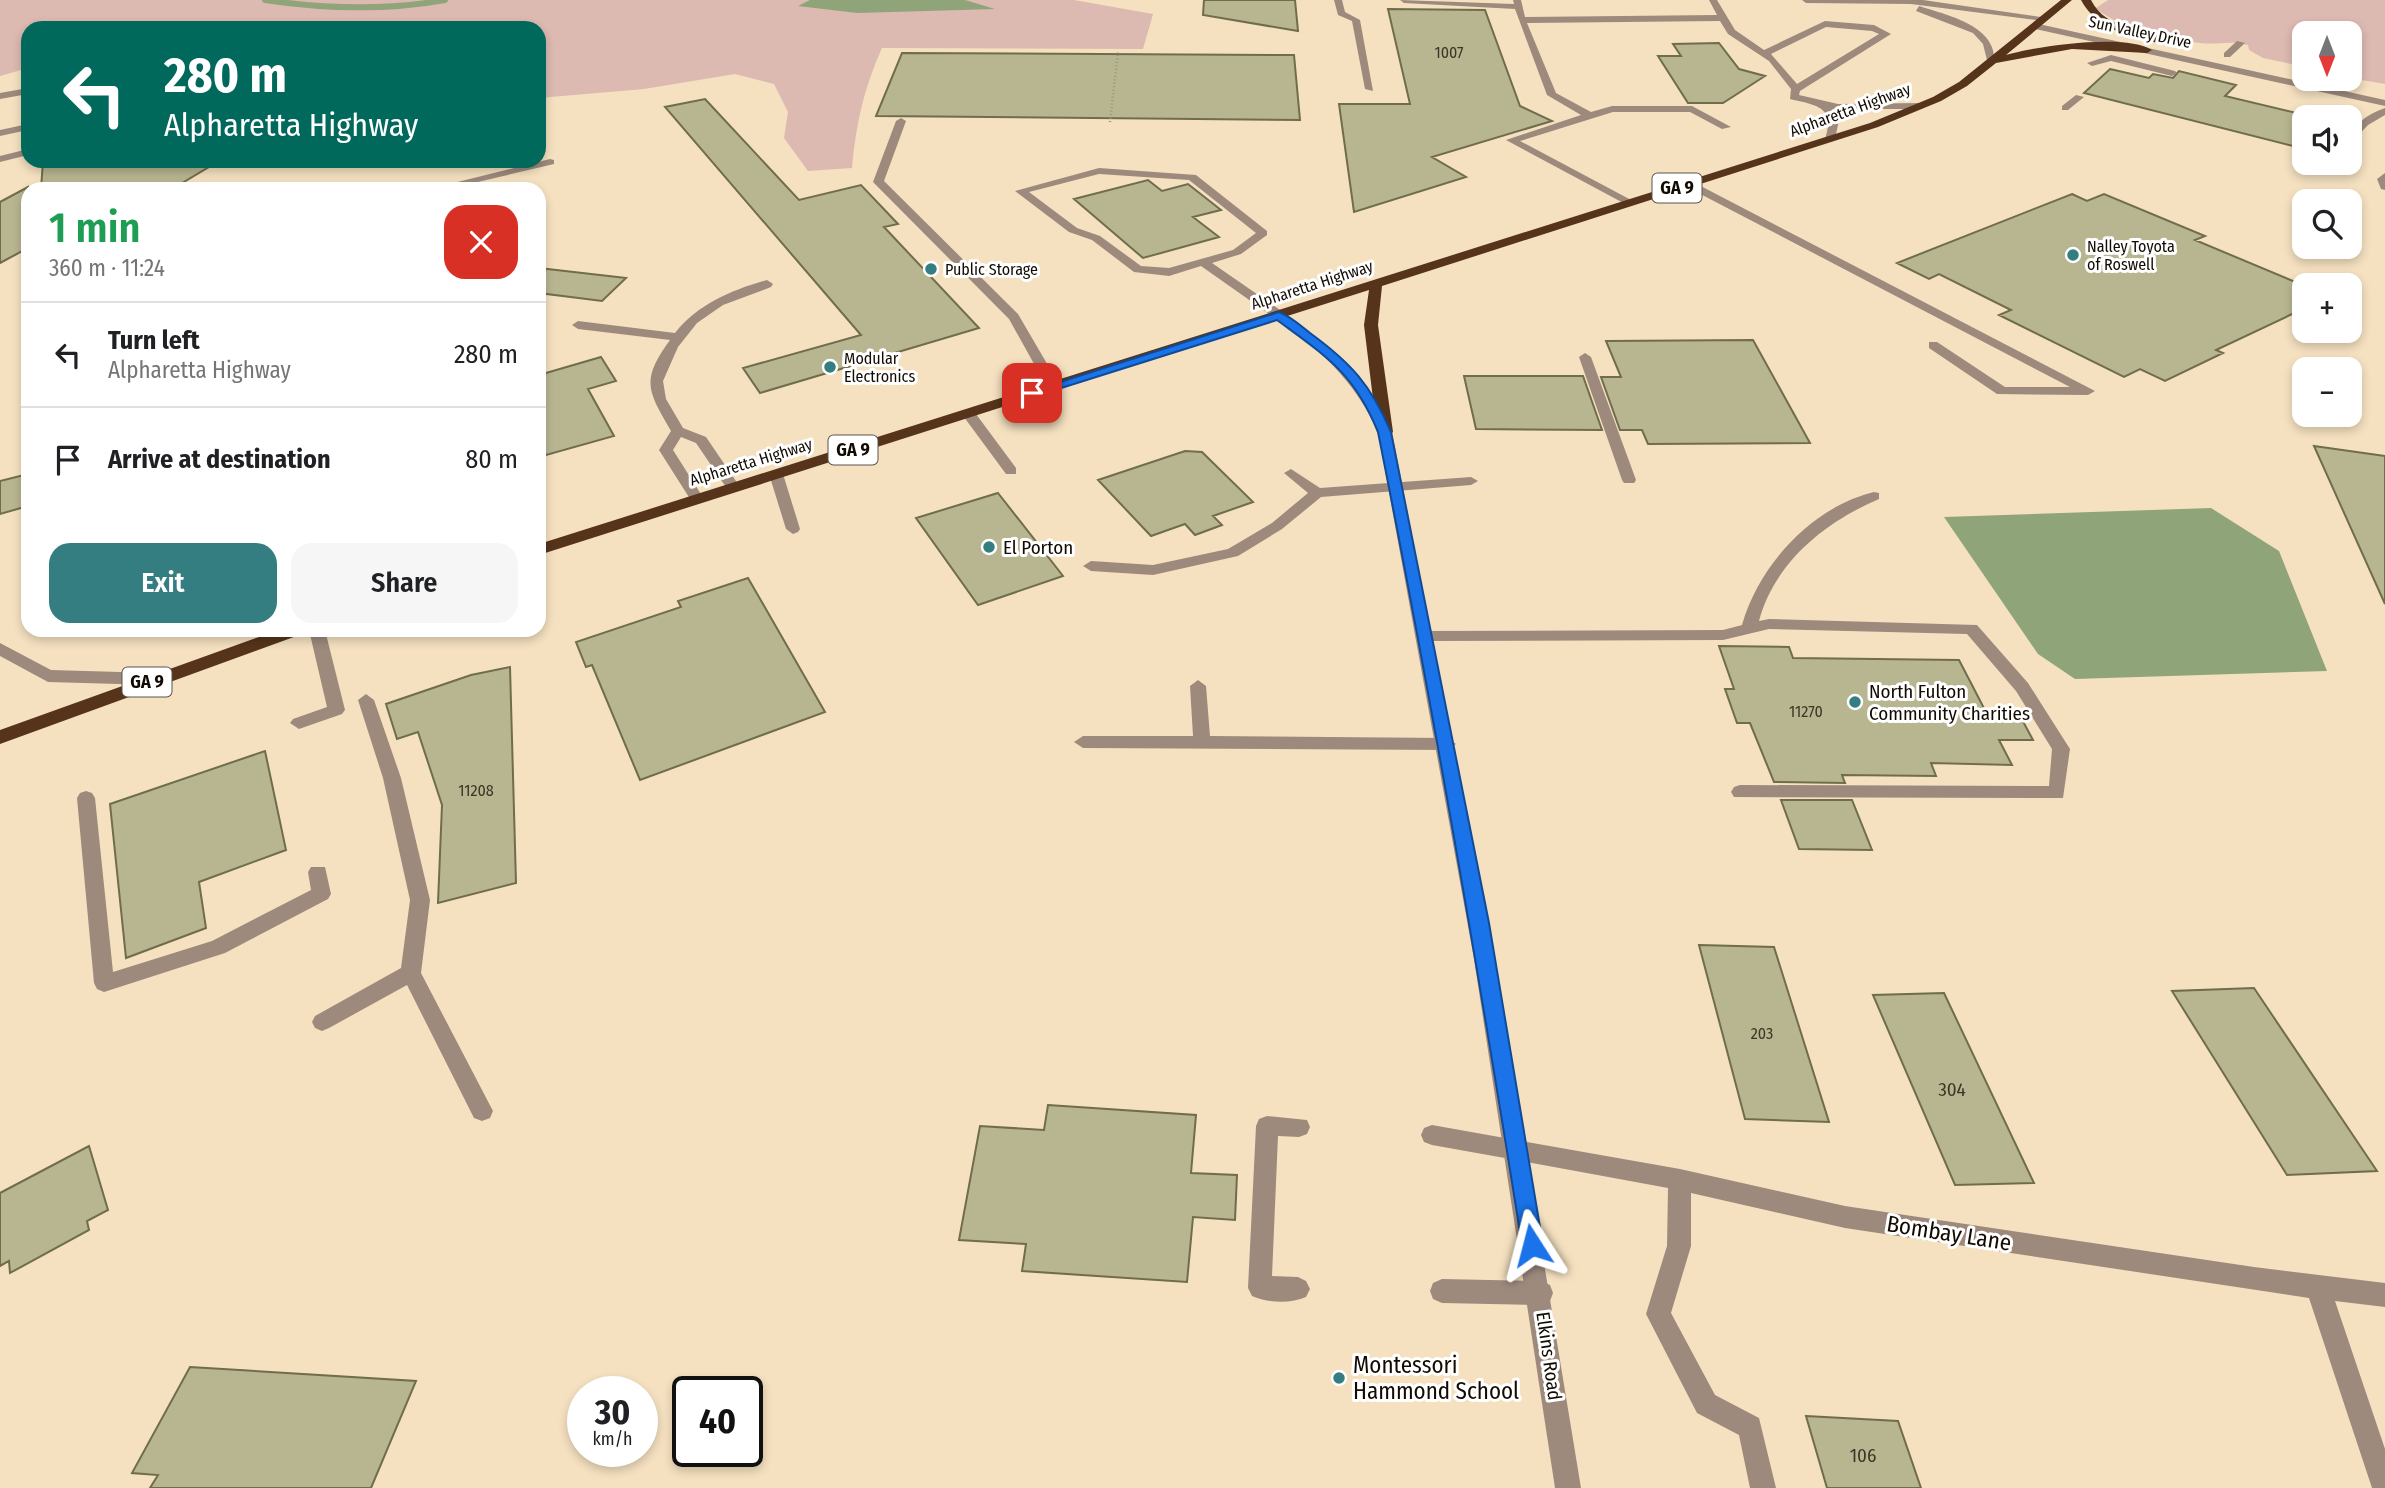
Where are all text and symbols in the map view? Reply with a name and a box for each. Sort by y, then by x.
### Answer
street label: Sun Valley Drive [2087,12,2193,52]
north arrow [2292,21,2362,91]
map controls [2292,21,2362,427]
house number: 1007 [1434,43,1464,62]
text: 280 m [164,46,287,105]
icon: left [49,49,140,140]
street label: Alpharetta Highway [1787,79,1914,141]
button: sound [2292,105,2362,175]
text: Alpharetta Highway [164,106,418,144]
road number: GA 9 [1652,174,1702,202]
button: search [2292,189,2362,259]
text: 1 min [49,203,140,253]
button: close [444,205,518,279]
place label: Nalley Toyota of Roswell [2087,237,2175,274]
marker: Nalley Toyota of Roswell [2065,247,2081,263]
text: 360 m · 11:24 [49,254,165,282]
street label: Alpharetta Highway [1249,256,1376,314]
place label: Public Storage [945,260,1038,279]
marker: Public Storage [923,261,939,277]
button: + [2292,273,2362,343]
text: Turn left [108,325,200,356]
icon: left [49,336,87,374]
text: 280 m [454,339,518,370]
place label: Modular Electronics [844,349,915,386]
text: Alpharetta Highway [108,356,291,384]
button: − [2292,357,2362,427]
marker: Modular Electronics [822,359,838,375]
pin [1002,363,1062,423]
icon: arrive [1013,374,1051,412]
street label: Alpharetta Highway [687,434,815,490]
road number: GA 9 [828,436,878,464]
icon: arrive [49,441,87,479]
text: Arrive at destination [108,444,331,475]
text: 80 m [465,444,518,475]
place label: El Porton [1003,536,1073,559]
marker: El Porton [981,539,997,555]
button: Exit [49,543,277,623]
button: Share [291,543,518,623]
road number: GA 9 [122,668,172,696]
place label: North Fulton Community Charities [1869,680,2030,725]
marker: North Fulton Community Charities [1847,694,1863,710]
house number: 11270 [1789,702,1823,721]
house number: 11208 [458,781,494,800]
house number: 203 [1751,1024,1773,1043]
house number: 304 [1938,1078,1966,1101]
position arrow [1495,1208,1569,1282]
street label: Bombay Lane [1885,1209,2013,1257]
street label: Elkins Road [1531,1310,1567,1402]
place label: Montessori Hammond School [1353,1351,1519,1405]
marker: Montessori Hammond School [1331,1370,1347,1386]
speed limit sign: 40 [672,1376,763,1467]
text: 30 [595,1391,630,1433]
text: km/h [592,1428,633,1450]
house number: 106 [1850,1444,1876,1467]

